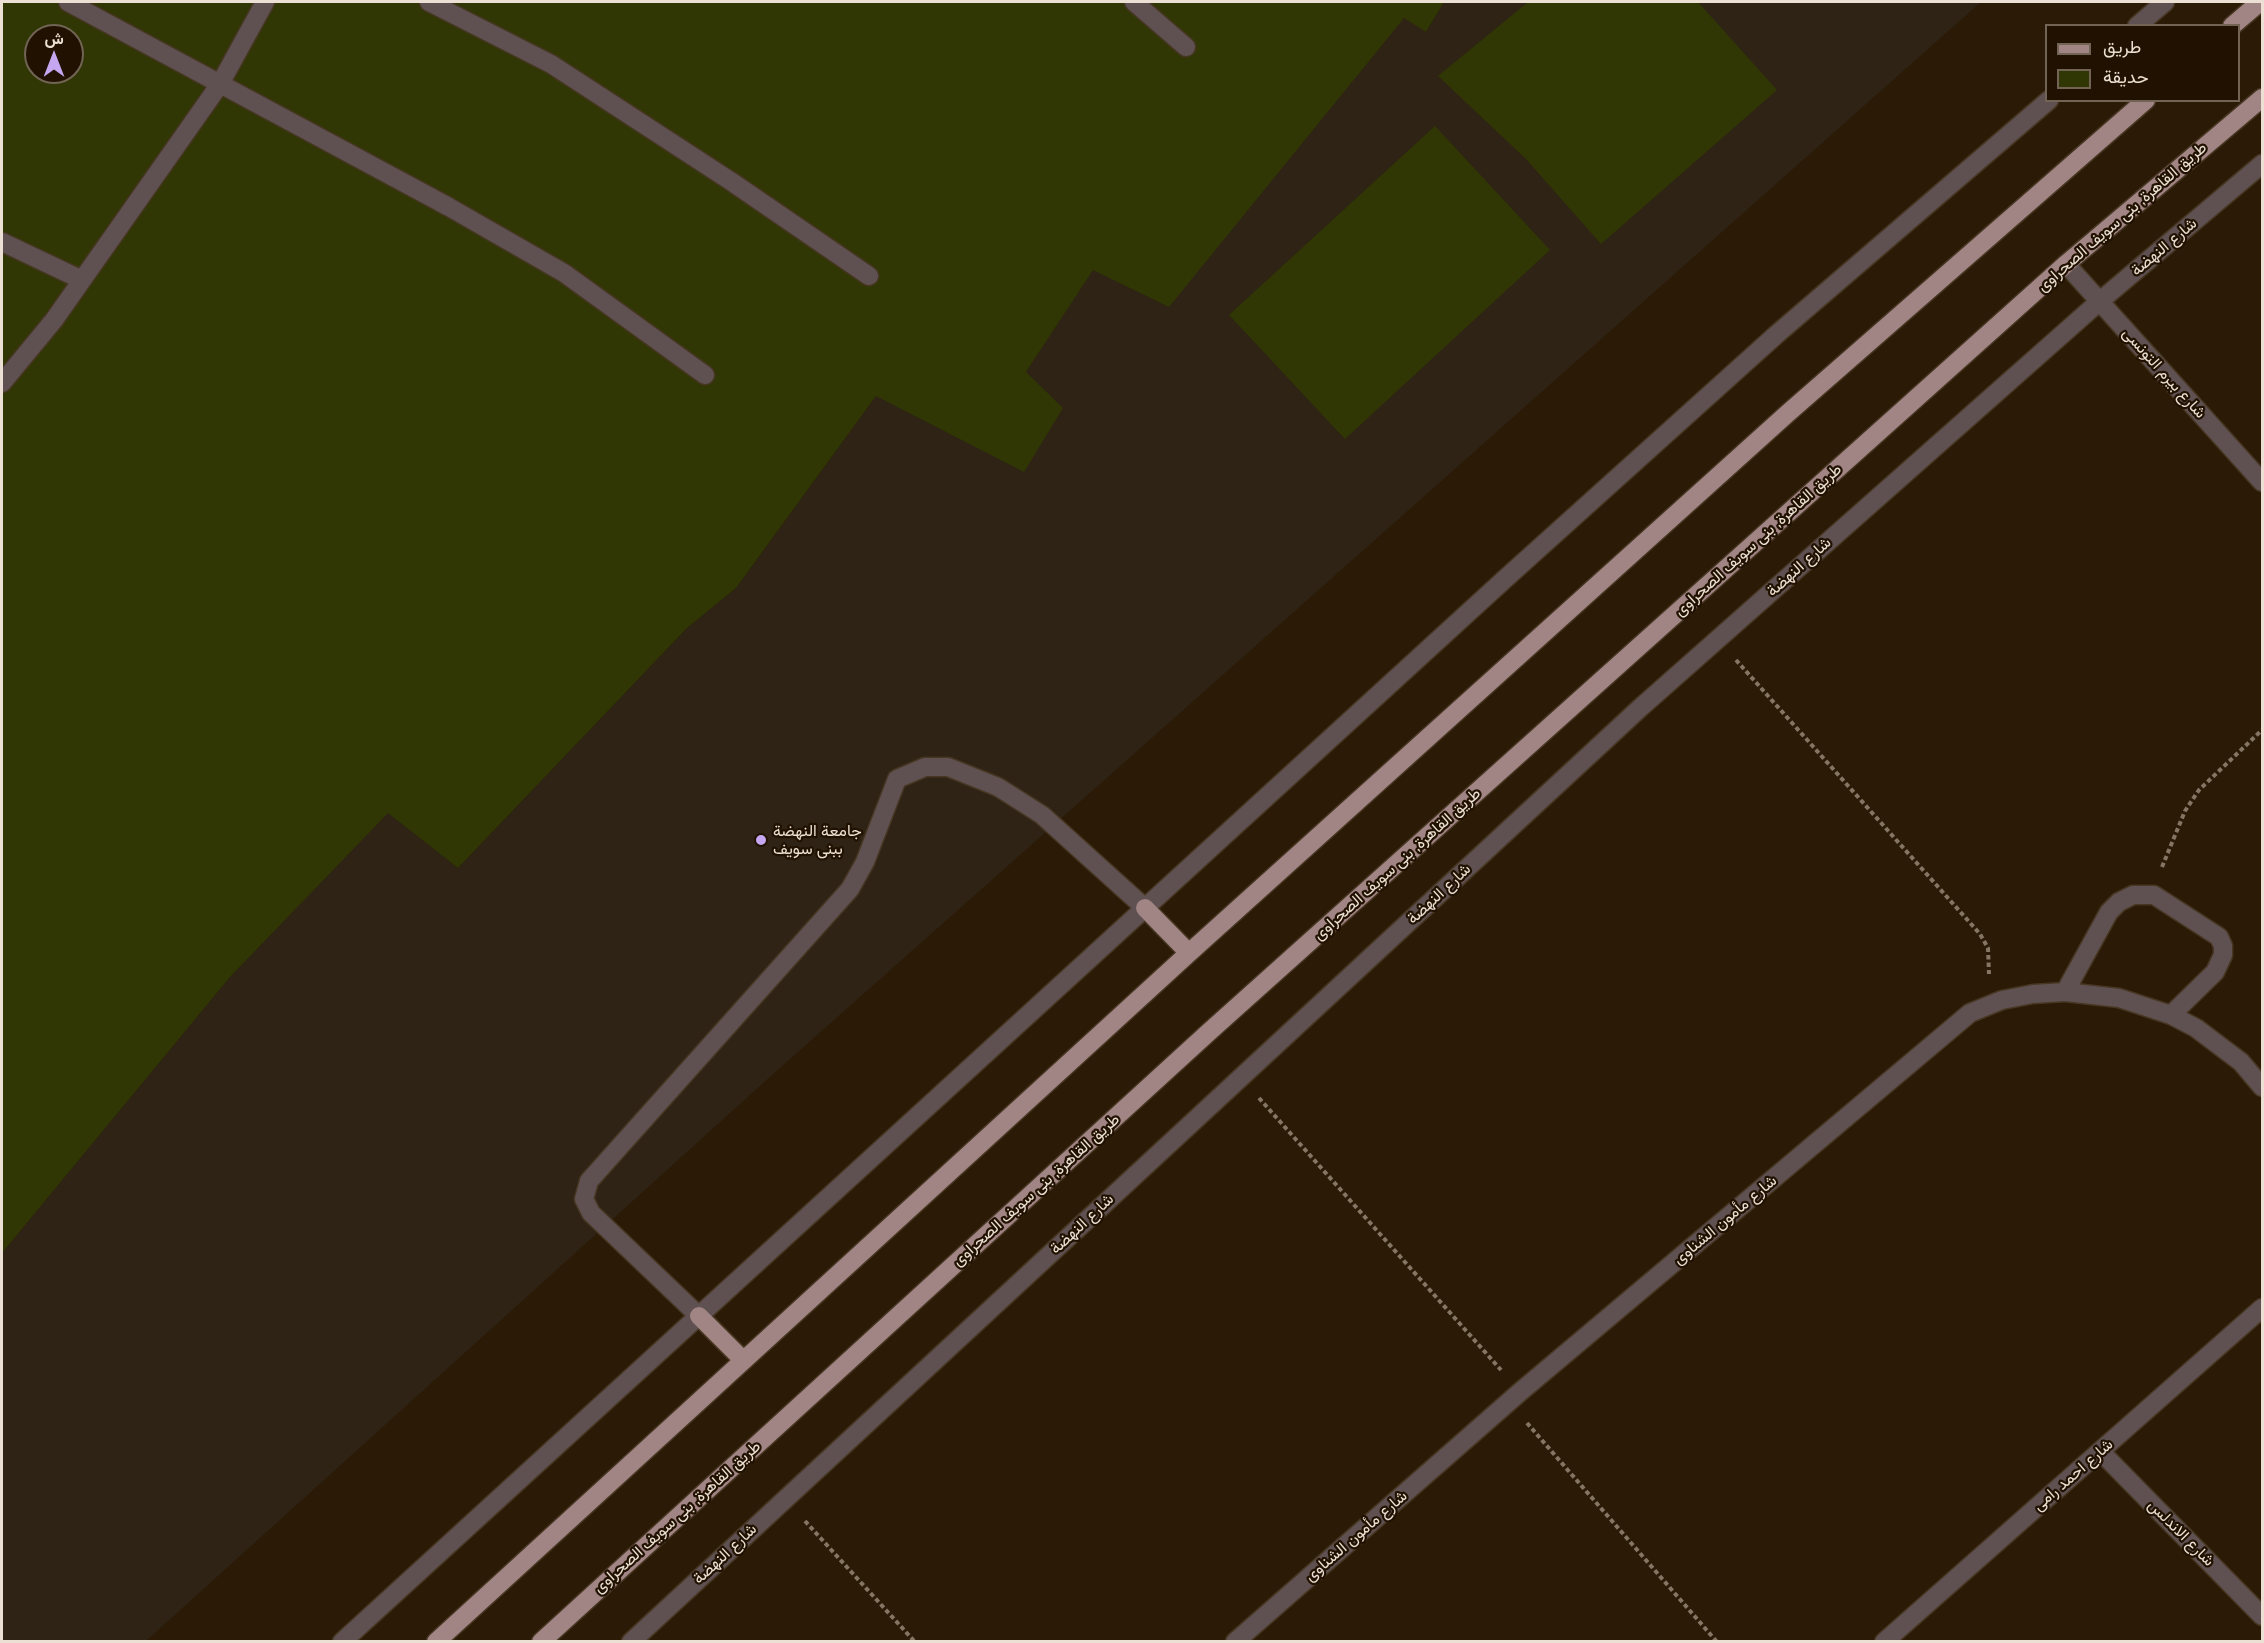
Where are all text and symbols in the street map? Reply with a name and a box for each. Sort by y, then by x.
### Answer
north arrow [24,24,84,84]
legend [2045,24,2240,102]
text: ش [44,28,64,48]
text: طريق [2103,35,2141,58]
text: حديقة [2103,65,2149,88]
street label: طريق القاهرة, بنى سويف الصحراوى [2033,138,2211,296]
street label: شارع النهضة [2127,214,2201,280]
street label: شارع بيرم التونسى [2118,324,2210,422]
street label: طريق القاهرة, بنى سويف الصحراوى [1670,460,1846,620]
street label: شارع النهضة [1763,533,1835,601]
street label: طريق القاهرة, بنى سويف الصحراوى [1309,784,1485,944]
place label: جامعة النهضة ببنى سويف [773,821,862,859]
marker: جامعة النهضة ببنى سويف [754,833,768,847]
street label: شارع النهضة [1403,860,1475,928]
street label: طريق القاهرة, بنى سويف الصحراوى [948,1110,1124,1270]
street label: شارع مأمون الشناوى [1669,1171,1781,1269]
street label: شارع النهضة [1046,1190,1118,1258]
street label: شارع احمد رامى [2029,1435,2117,1515]
street label: طريق القاهرة, بنى سويف الصحراوى [589,1437,765,1597]
street label: شارع مأمون الشناوى [1301,1486,1411,1586]
street label: شارع الاندلس [2144,1496,2218,1570]
street label: شارع النهضة [689,1520,761,1588]

